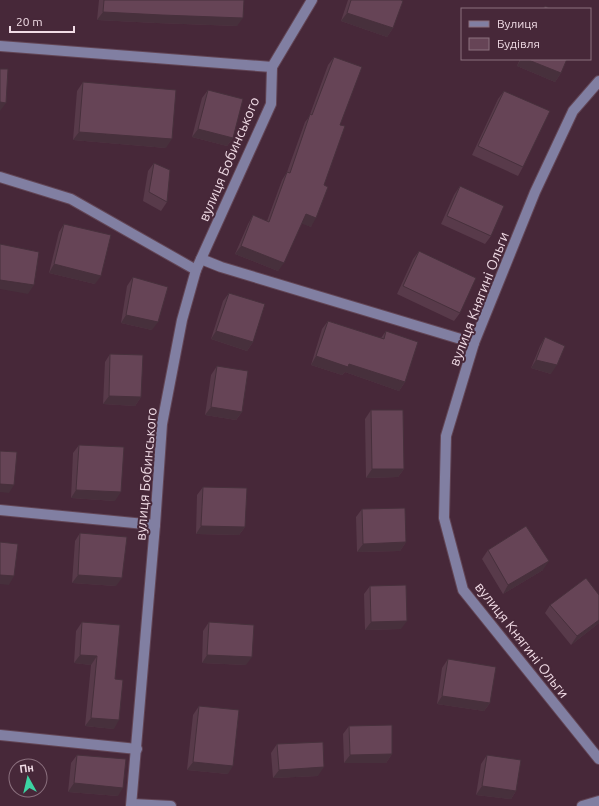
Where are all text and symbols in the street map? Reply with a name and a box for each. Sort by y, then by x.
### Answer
scale bar [10,8,74,34]
legend [461,8,591,60]
text: 20 m [16,15,43,28]
text: Вулиця [497,17,538,30]
text: Будівля [497,37,540,50]
street label: вулиця Бобинського [195,94,263,224]
street label: вулиця Княгині Ольги [446,230,512,368]
street label: вулиця Бобинського [132,407,160,541]
street label: вулиця Княгині Ольги [472,579,572,701]
north arrow [8,758,48,798]
text: Пн [19,761,35,775]

